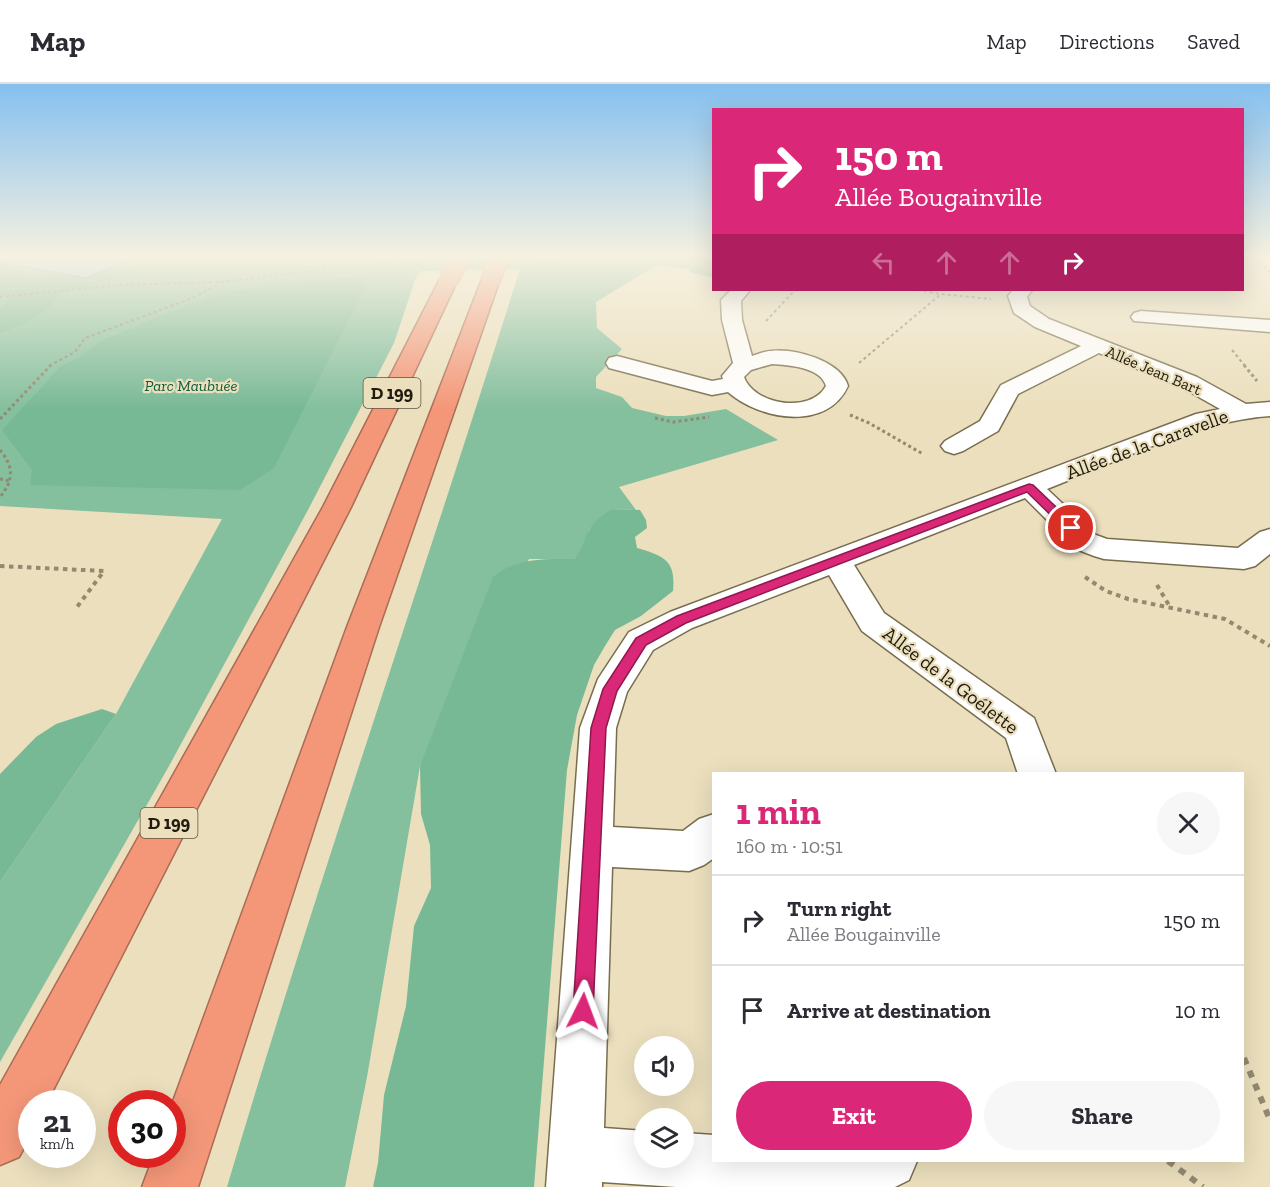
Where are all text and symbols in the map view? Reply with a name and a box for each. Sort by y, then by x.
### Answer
text: Map [30,25,85,58]
text: Map [987,29,1027,54]
text: Directions [1060,29,1154,54]
text: Saved [1187,29,1240,54]
text: 150 m [835,130,943,181]
icon: right [736,132,814,210]
text: Allée Bougainville [835,181,1042,213]
icon: left [867,246,900,279]
icon: ahead [930,246,963,279]
icon: ahead [993,246,1026,279]
icon: right [1056,246,1089,279]
street label: Allée Jean Bart [1103,342,1205,399]
park label: Parc Maubuée [145,376,237,395]
road number: D 199 [364,378,420,408]
street label: Allée de la Caravelle [1063,403,1231,485]
pin [1045,502,1096,553]
icon: arrive [1054,511,1087,544]
street label: Allée de la Goélette [878,621,1024,739]
text: 1 min [736,790,821,833]
button: close [1157,792,1220,855]
road number: D 199 [140,808,198,838]
text: 160 m · 10:51 [736,834,843,858]
text: Turn right [787,895,891,922]
icon: right [736,904,769,937]
text: 150 m [1164,907,1220,934]
text: Allée Bougainville [787,922,941,946]
position arrow [551,979,615,1043]
icon: arrive [736,994,769,1027]
text: Arrive at destination [787,997,990,1024]
text: 10 m [1175,997,1220,1024]
map controls [634,1036,694,1168]
button: sound [634,1036,694,1096]
button: Exit [736,1081,972,1150]
button: Share [984,1081,1220,1150]
speed limit sign: 30 [108,1090,186,1168]
text: 21 [43,1104,71,1140]
button: layers [634,1108,694,1168]
text: km/h [40,1135,74,1153]

